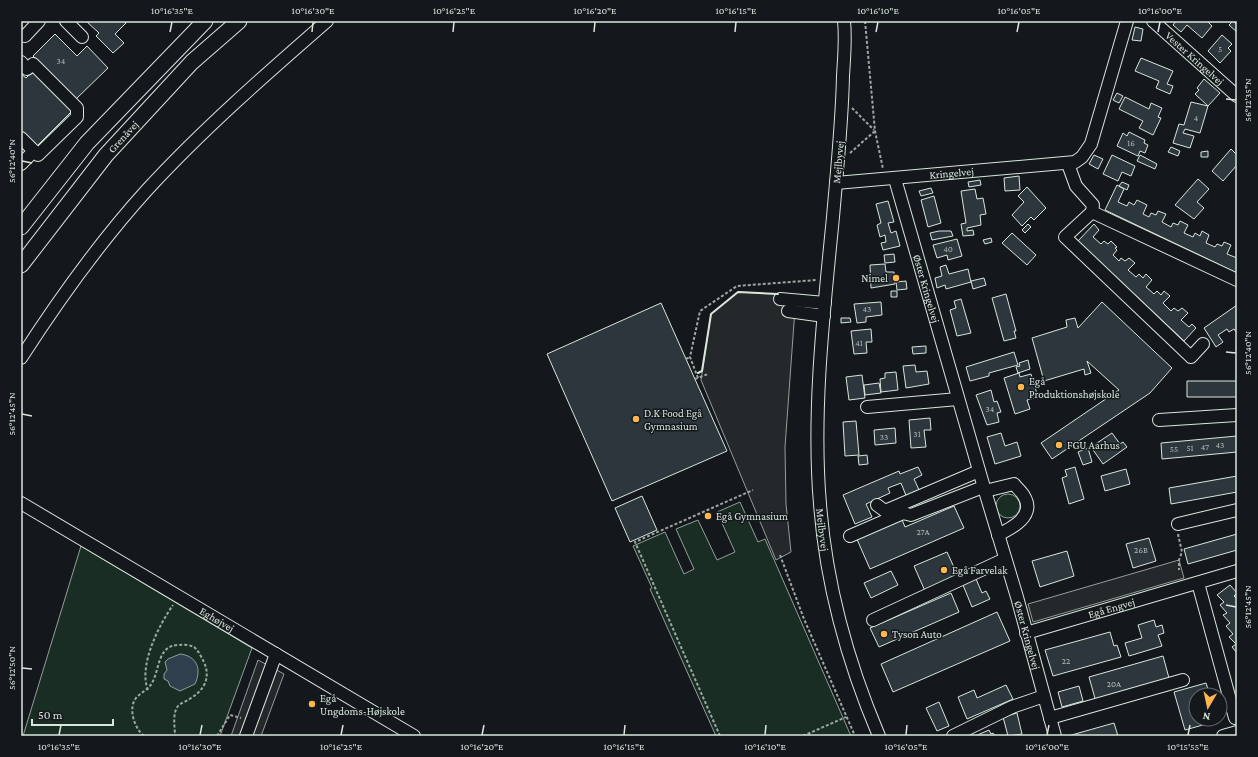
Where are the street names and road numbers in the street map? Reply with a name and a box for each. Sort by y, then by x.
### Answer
street label: Vester Kringelvej [1163,29,1227,88]
street label: Grenåvej [105,118,142,155]
street label: Mejlbyvej [830,140,847,184]
street label: Kringelvej [929,165,975,181]
street label: Øster Kringelvej [911,253,942,325]
street label: Mejlbyvej [814,508,831,552]
street label: Egå Engvej [1087,595,1137,620]
street label: Øster Kringelvej [1012,599,1043,671]
street label: Eghøjvej [198,604,237,635]

